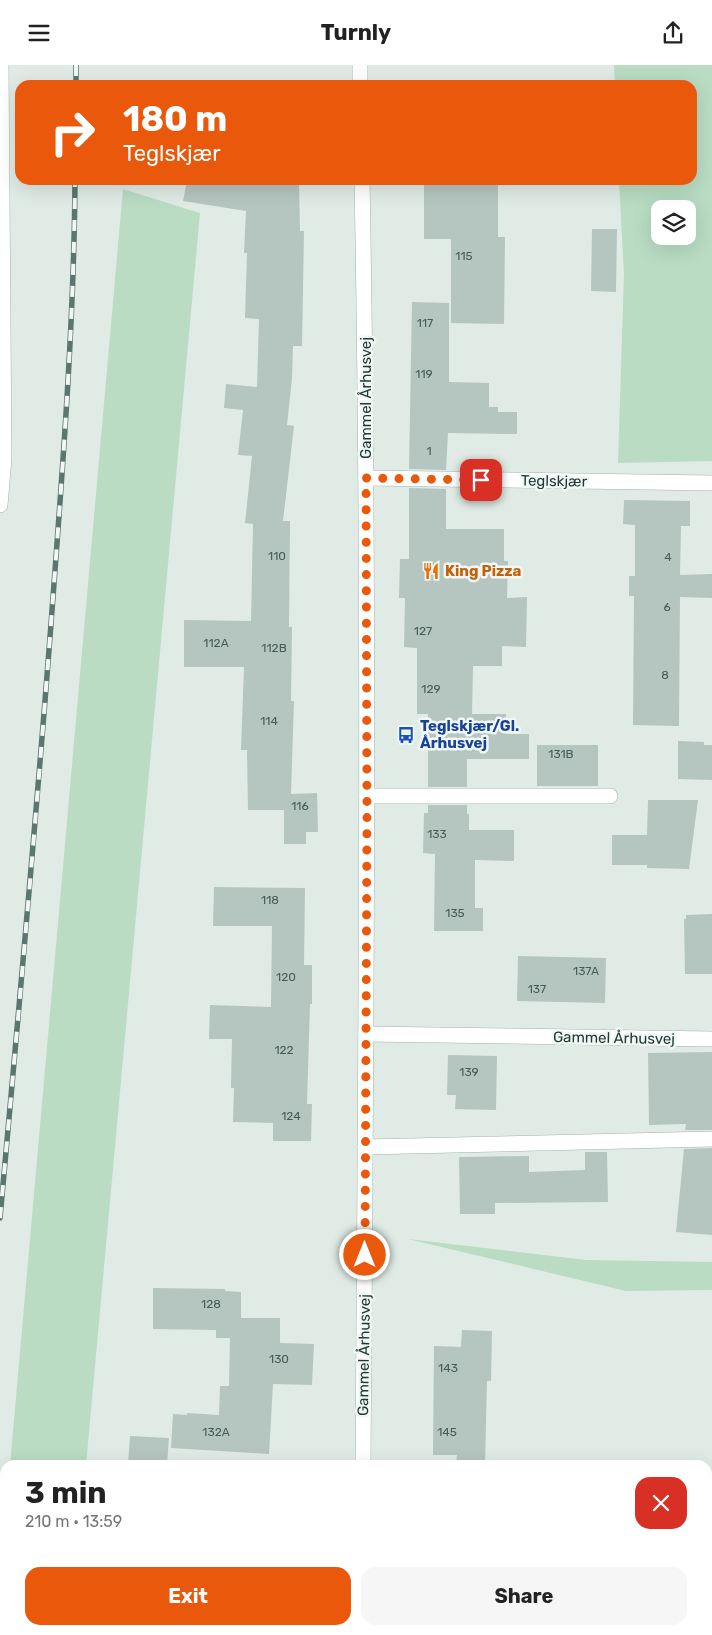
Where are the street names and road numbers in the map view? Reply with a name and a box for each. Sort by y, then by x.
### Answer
street label: Gammel Århusvej [357,337,375,459]
street label: Teglskjær [521,471,588,491]
street label: Gammel Århusvej [553,1028,675,1048]
street label: Gammel Århusvej [354,1294,374,1416]

